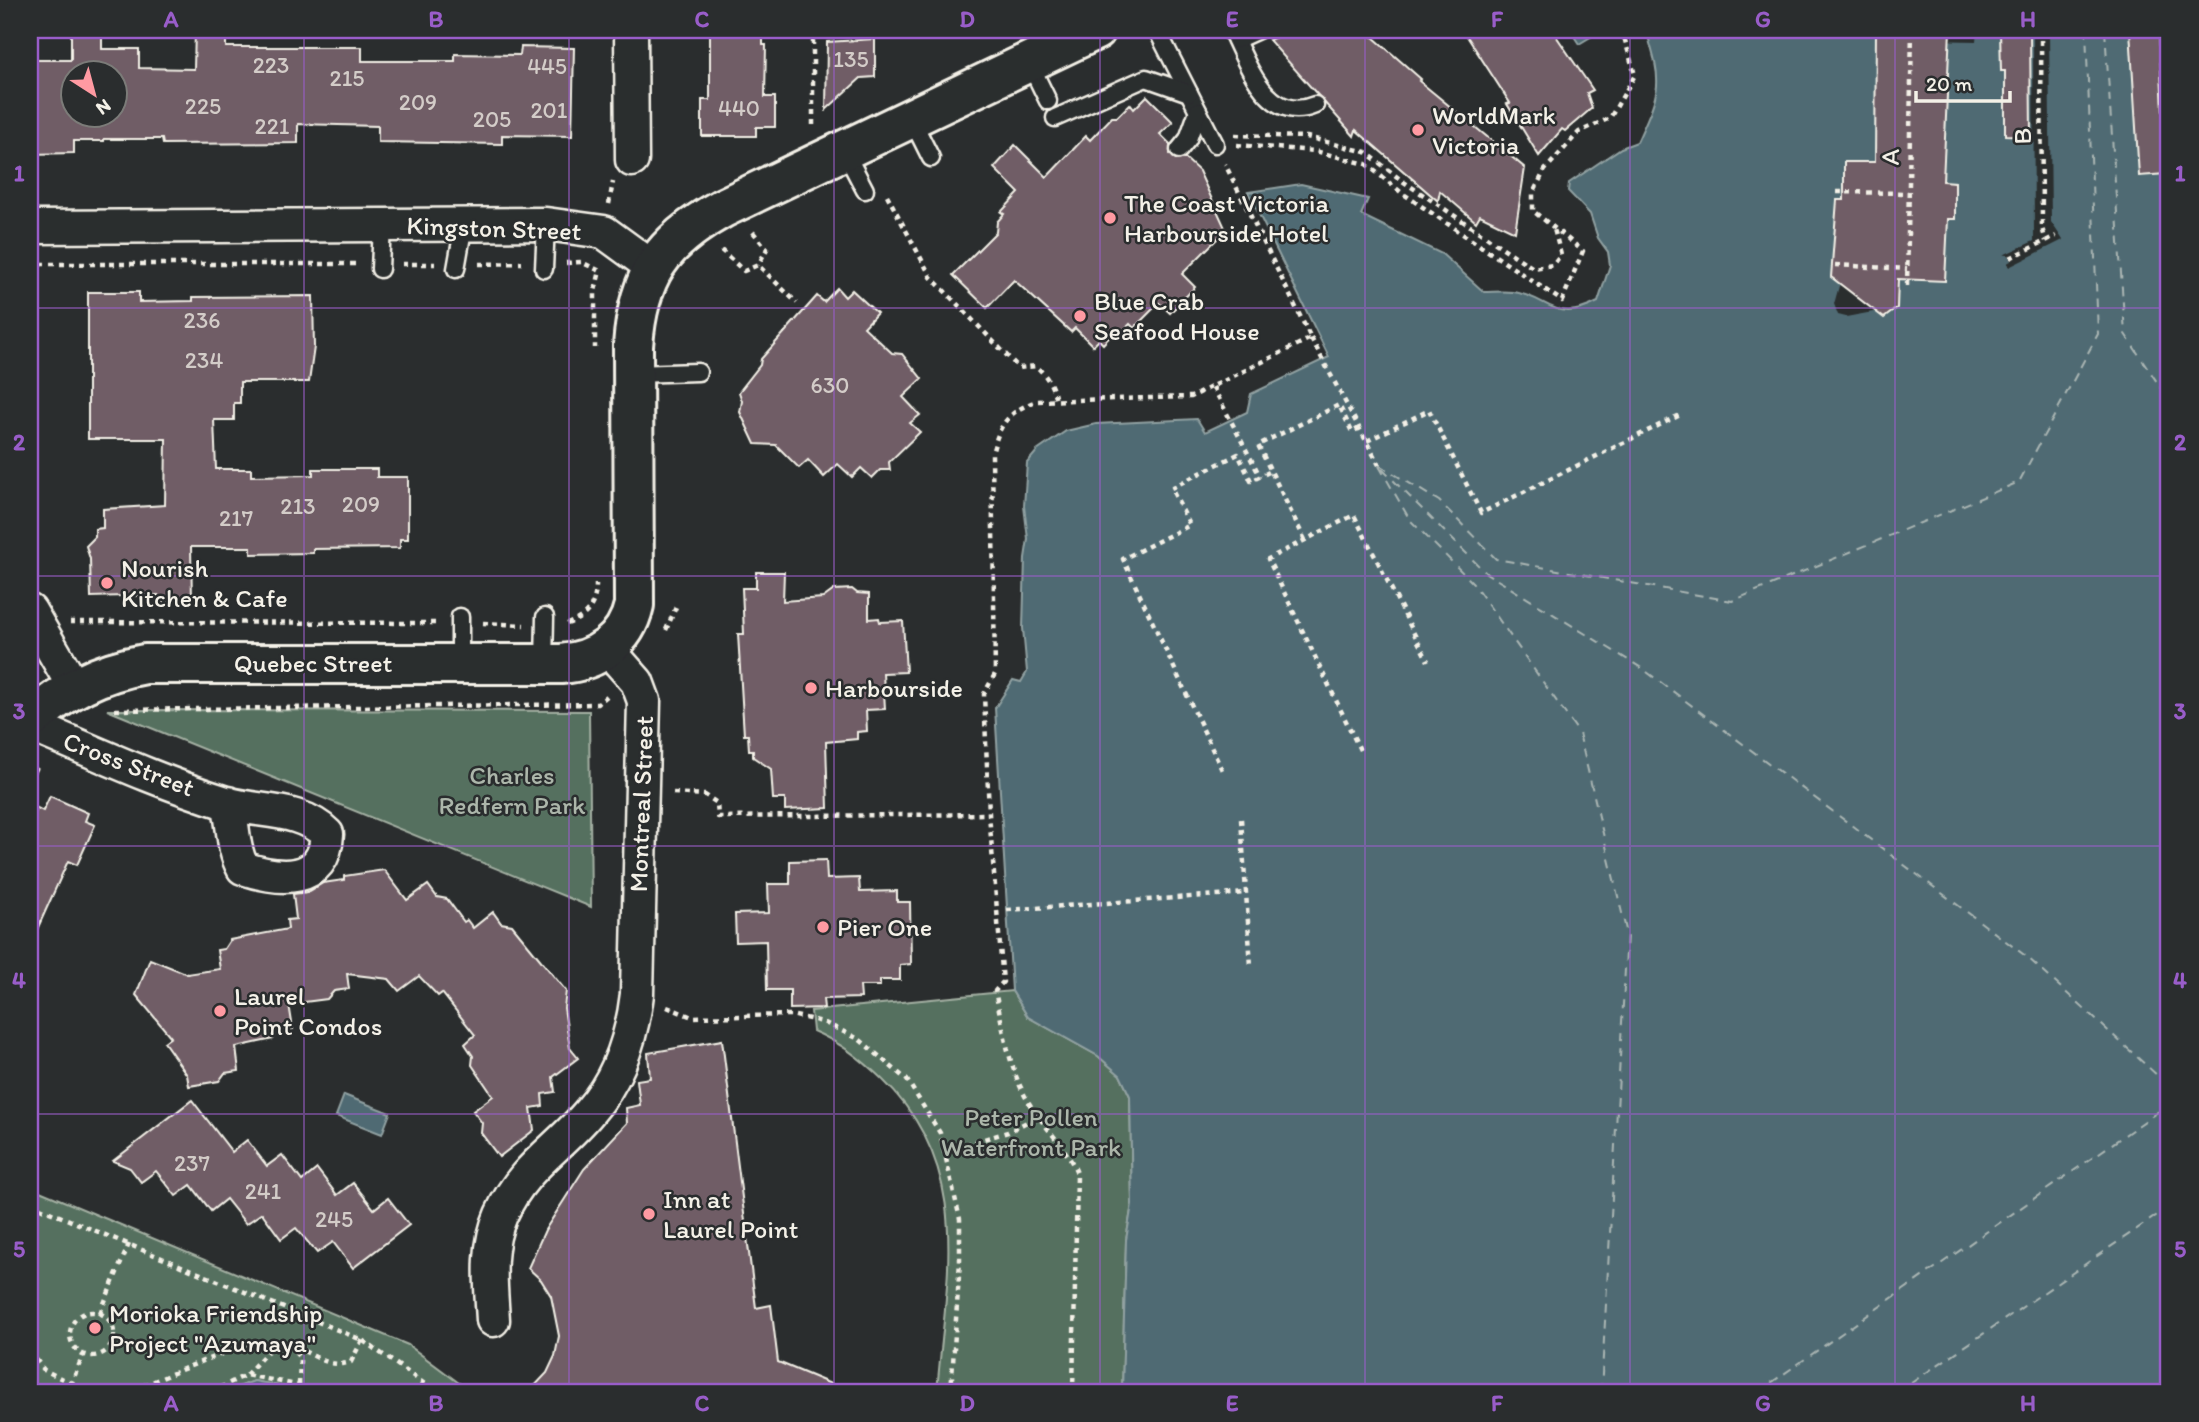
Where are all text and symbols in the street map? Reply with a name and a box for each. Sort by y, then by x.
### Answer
text: A [163,5,179,33]
text: B [429,5,444,33]
text: C [695,5,710,33]
text: D [959,5,975,33]
text: E [1226,5,1239,33]
text: F [1491,5,1504,33]
text: G [1755,5,1771,33]
text: H [2020,5,2036,33]
house number: 135 [833,45,869,73]
house number: 223 [253,51,289,79]
house number: 445 [527,52,567,80]
north arrow [60,60,130,130]
scale bar [1916,60,2010,104]
house number: 215 [330,64,364,92]
text: 20 m [1926,71,1973,96]
house number: 209 [399,88,437,116]
house number: 225 [185,92,221,120]
text: N [92,94,116,120]
house number: 440 [718,94,760,122]
house number: 201 [531,96,568,124]
place label: WorldMark Victoria [1432,99,1556,161]
house number: 205 [473,105,511,133]
house number: 221 [255,112,290,140]
marker: WorldMark Victoria [1410,122,1426,138]
street label: B [2006,128,2038,144]
street label: A [1874,148,1906,166]
text: 1 [14,159,25,187]
text: 1 [2175,159,2186,187]
place label: The Coast Victoria Harbourside Hotel [1124,187,1329,249]
street label: Kingston Street [406,209,582,247]
marker: The Coast Victoria Harbourside Hotel [1102,210,1118,226]
place label: Blue Crab Seafood House [1094,285,1260,347]
house number: 236 [184,306,220,334]
marker: Blue Crab Seafood House [1072,308,1088,324]
house number: 234 [185,346,223,374]
house number: 630 [811,371,849,399]
text: 2 [13,428,26,456]
text: 2 [2174,428,2187,456]
house number: 209 [342,490,380,518]
house number: 213 [280,492,316,520]
house number: 217 [219,504,253,532]
place label: Nourish Kitchen & Cafe [121,552,288,614]
marker: Nourish Kitchen & Cafe [99,575,115,591]
street label: Quebec Street [234,647,393,679]
place label: Harbourside [825,672,963,704]
marker: Harbourside [803,680,819,696]
text: 3 [13,697,26,725]
text: 3 [2174,697,2187,725]
street label: Montreal Street [622,715,660,893]
street label: Cross Street [59,724,199,804]
park label: Charles Redfern Park [439,759,586,821]
place label: Pier One [837,911,932,943]
marker: Pier One [815,919,831,935]
text: 4 [12,966,26,994]
text: 4 [2173,966,2187,994]
place label: Laurel Point Condos [234,980,382,1042]
marker: Laurel Point Condos [212,1003,228,1019]
park label: Peter Pollen Waterfront Park [941,1101,1121,1163]
house number: 237 [174,1149,210,1177]
house number: 241 [245,1177,282,1205]
place label: Inn at Laurel Point [663,1183,799,1245]
house number: 245 [315,1205,353,1233]
marker: Inn at Laurel Point [641,1206,657,1222]
text: 5 [13,1235,25,1263]
text: 5 [2174,1235,2186,1263]
place label: Morioka Friendship Project "Azumaya" [109,1297,322,1359]
marker: Morioka Friendship Project "Azumaya" [87,1320,103,1336]
text: A [163,1389,179,1417]
text: B [429,1389,444,1417]
text: C [695,1389,710,1417]
text: D [959,1389,975,1417]
text: E [1226,1389,1239,1417]
text: F [1491,1389,1504,1417]
text: G [1755,1389,1771,1417]
text: H [2020,1389,2036,1417]

